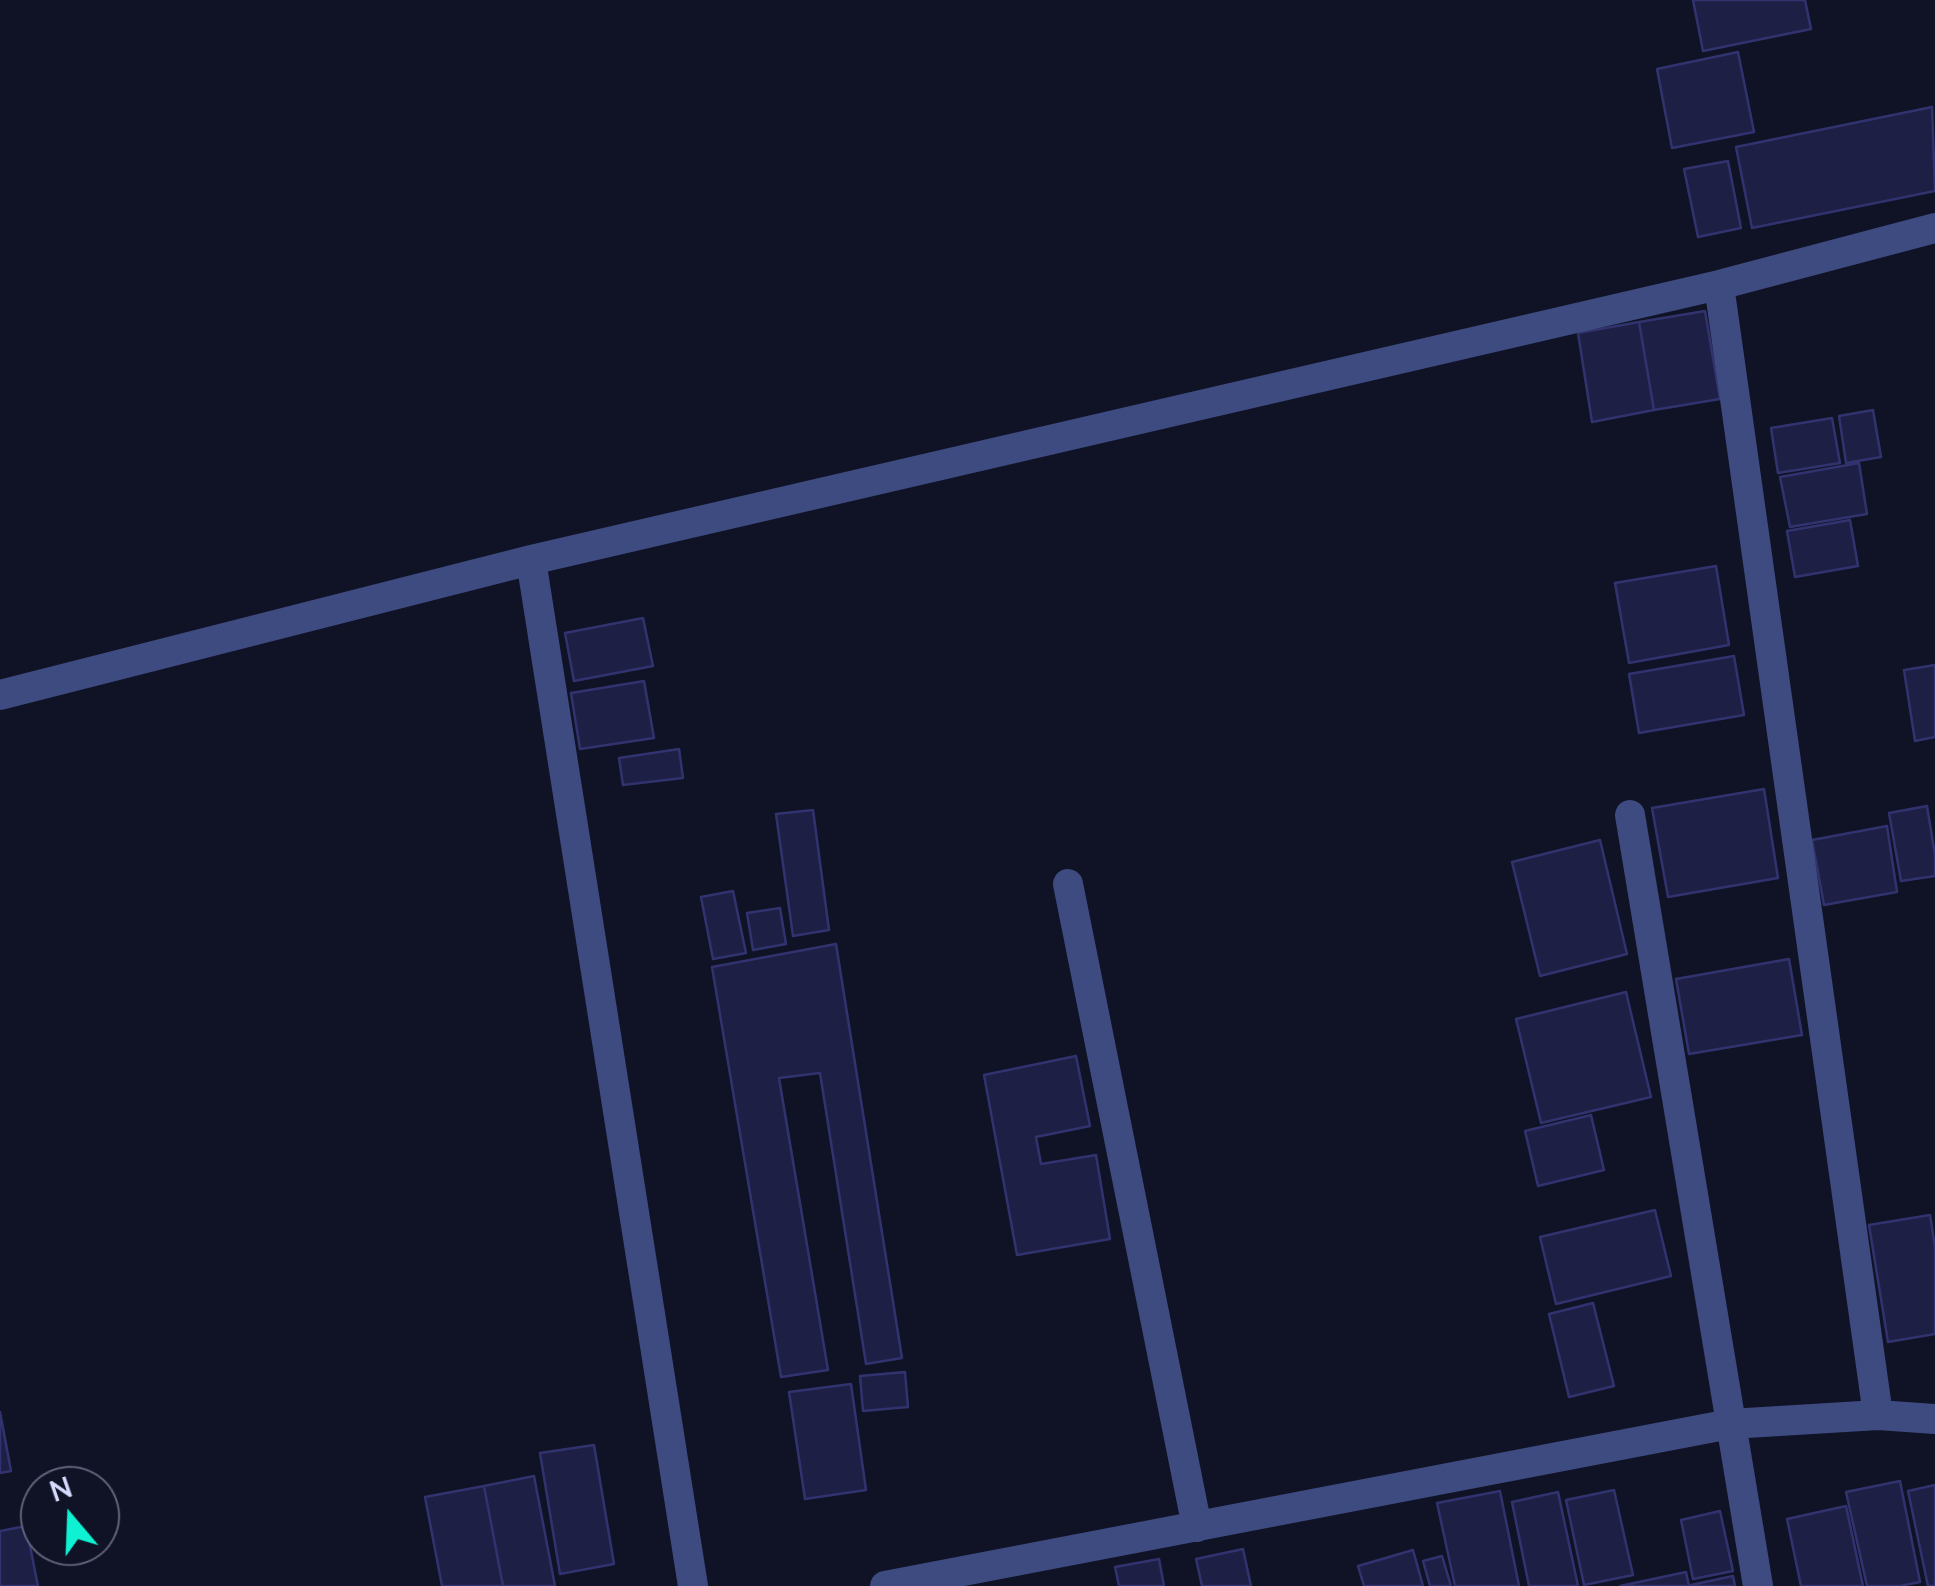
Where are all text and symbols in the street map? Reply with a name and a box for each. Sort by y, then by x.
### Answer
north arrow [20,1466,120,1566]
text: N [45,1469,76,1509]

